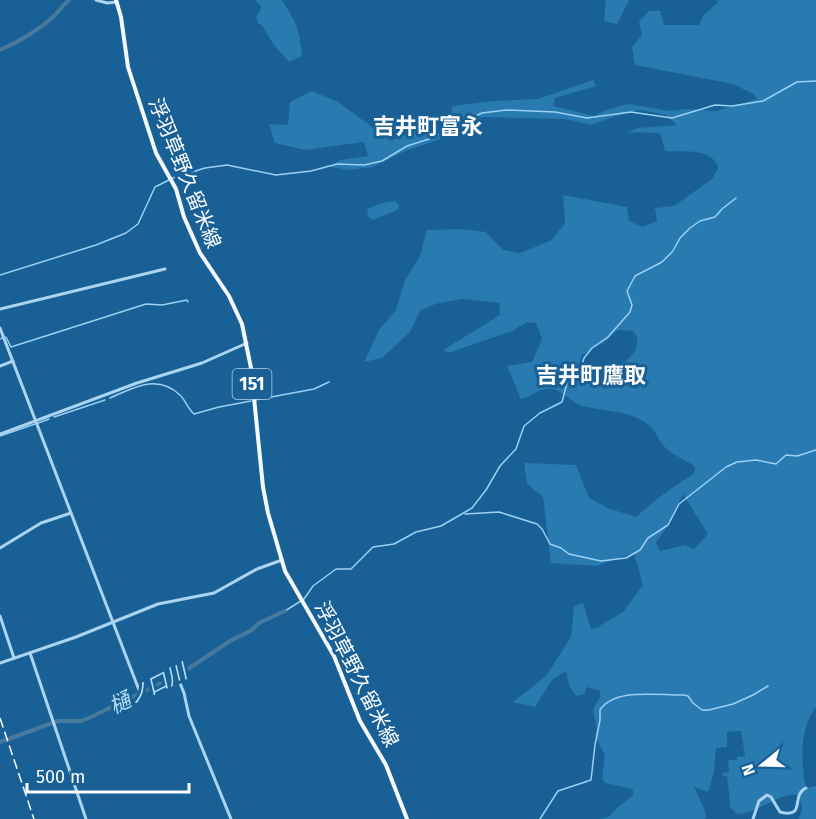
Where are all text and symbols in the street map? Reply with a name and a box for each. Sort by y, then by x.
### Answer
street label: 浮羽草野久留米線 [144,94,226,252]
district label: 吉井町富永 [373,113,483,140]
district label: 吉井町鷹取 [536,362,646,389]
road number: 151 [232,369,272,399]
street label: 浮羽草野久留米線 [310,597,404,751]
water label: 樋ノ口川 [105,657,193,720]
north arrow [732,735,792,795]
scale bar [27,756,189,794]
text: N [738,762,759,778]
text: 500 m [36,766,85,788]

